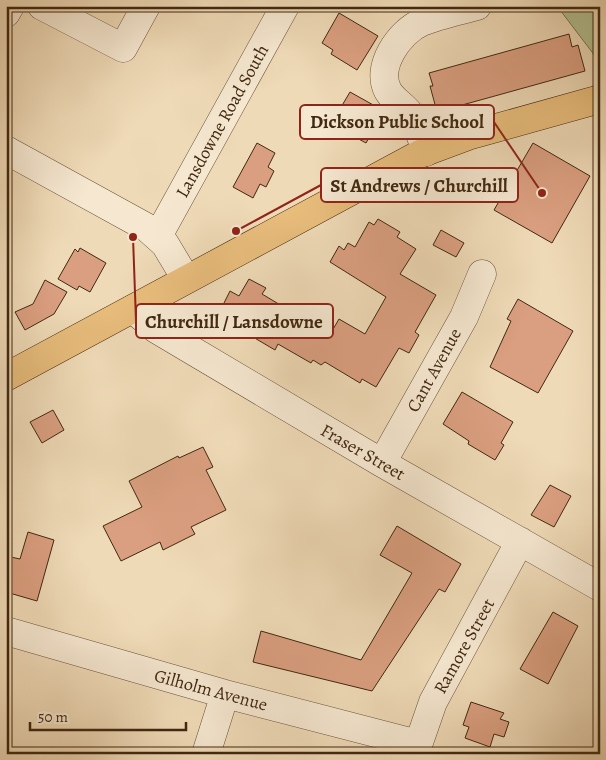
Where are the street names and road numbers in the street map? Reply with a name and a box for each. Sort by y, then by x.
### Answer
street label: Lansdowne Road South [170,40,274,202]
street label: Cant Avenue [401,324,467,416]
street label: Fraser Street [316,418,410,486]
street label: Ramore Street [428,594,500,698]
street label: Gilholm Avenue [152,663,270,717]

